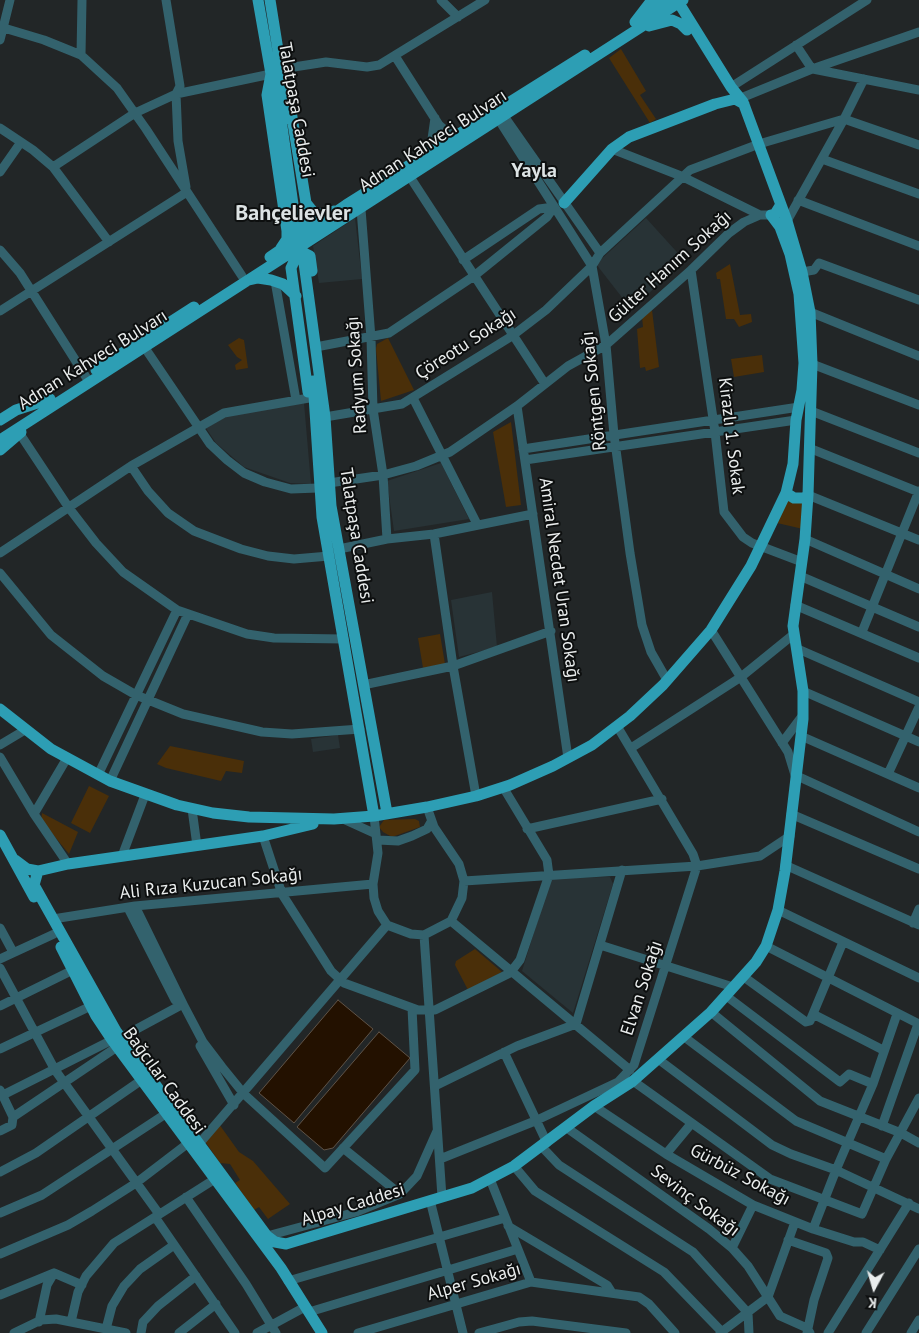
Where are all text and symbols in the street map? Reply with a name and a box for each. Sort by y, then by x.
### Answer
street label: Talatpaşa Caddesi [273,41,319,179]
street label: Adnan Kahveci Bulvarı [355,85,511,197]
district label: Yayla [511,159,557,183]
district label: Bahçelievler [235,201,351,227]
street label: Gülter Hanım Sokağı [604,206,736,328]
street label: Çöreotu Sokağı [412,303,520,385]
street label: Adnan Kahveci Bulvarı [14,305,172,415]
street label: Radyum Sokağı [342,315,372,435]
street label: Röntgen Sokağı [577,330,611,452]
street label: Kirazlı 1. Sokak [713,376,749,496]
street label: Talatpaşa Caddesi [335,467,377,605]
street label: Amiral Necdet Uran Sokağı [534,476,584,684]
street label: Ali Rıza Kuzucan Sokağı [119,864,303,904]
street label: Elvan Sokağı [617,938,667,1038]
street label: Bağcılar Caddesi [118,1023,210,1139]
street label: Gürbüz Sokağı [686,1140,794,1210]
street label: Sevinç Sokağı [646,1161,744,1241]
street label: Alpay Caddesi [298,1179,408,1231]
street label: Alper Sokağı [424,1258,524,1306]
north arrow [849,1263,899,1313]
text: K [867,1294,878,1312]

